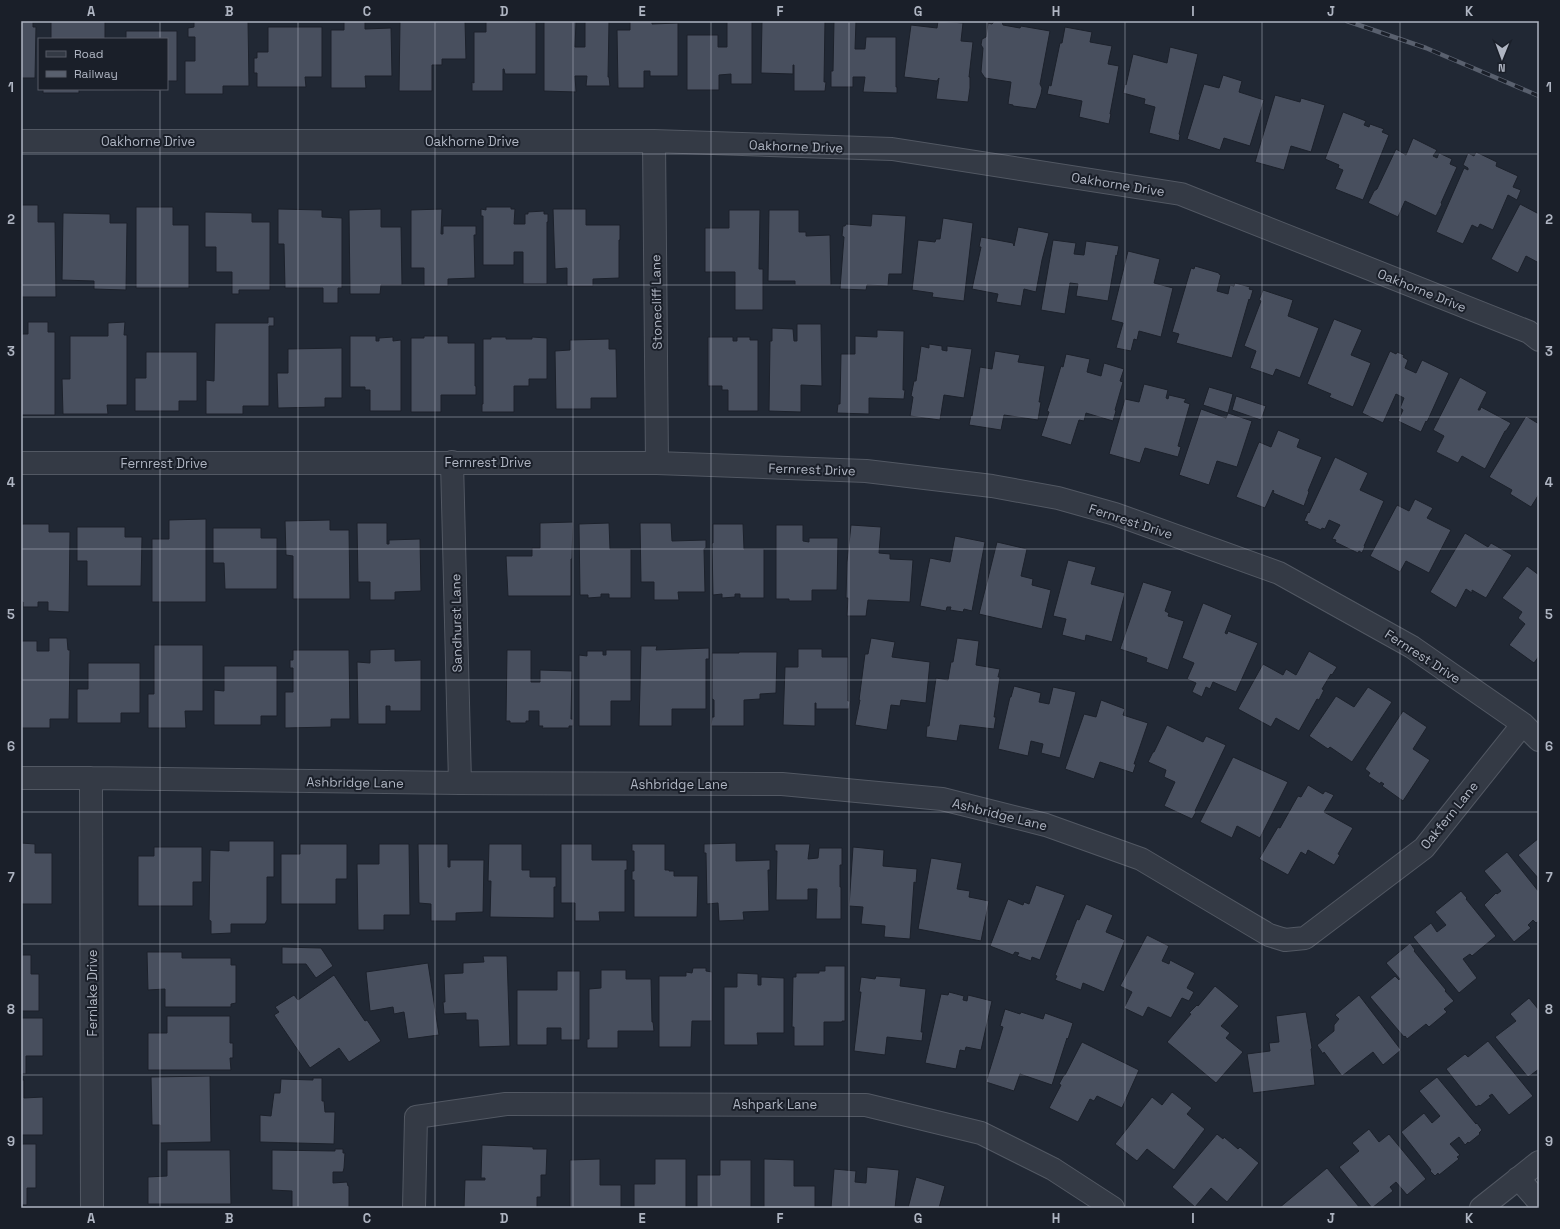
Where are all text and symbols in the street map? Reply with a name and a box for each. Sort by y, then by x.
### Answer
text: A [87,3,96,20]
text: B [225,3,234,20]
text: C [363,3,371,20]
text: D [500,3,509,20]
text: E [638,3,646,20]
text: F [777,3,784,20]
text: G [914,3,922,20]
text: H [1052,3,1060,20]
text: I [1191,3,1195,20]
text: J [1327,3,1335,20]
text: K [1465,3,1474,20]
legend [38,38,168,90]
north arrow [1482,38,1522,78]
text: Road [74,46,103,62]
text: N [1498,61,1506,75]
text: Railway [74,66,118,82]
text: 1 [8,79,14,96]
text: 1 [1546,79,1552,96]
street label: Oakhorne Drive [101,133,195,150]
street label: Oakhorne Drive [425,133,519,150]
street label: Oakhorne Drive [749,136,843,157]
street label: Oakhorne Drive [1070,169,1166,200]
text: 2 [7,211,15,228]
text: 2 [1545,211,1553,228]
street label: Stonecliff Lane [647,254,666,350]
street label: Oakhorne Drive [1375,265,1469,316]
text: 3 [7,343,15,360]
text: 3 [1545,343,1553,360]
street label: Fernrest Drive [444,454,532,471]
street label: Fernrest Drive [120,455,208,472]
street label: Fernrest Drive [768,459,856,480]
text: 4 [7,474,15,491]
text: 4 [1545,474,1553,491]
street label: Fernrest Drive [1087,500,1175,543]
street label: Sandhurst Lane [447,574,466,672]
text: 5 [7,606,15,623]
text: 5 [1545,606,1553,623]
street label: Fernrest Drive [1382,626,1464,687]
text: 6 [7,738,15,755]
text: 6 [1545,738,1553,755]
street label: Ashbridge Lane [306,773,404,792]
street label: Ashbridge Lane [630,776,728,793]
street label: Oakfern Lane [1417,778,1482,853]
street label: Ashbridge Lane [951,794,1049,835]
text: 7 [7,869,15,886]
text: 7 [1545,869,1553,886]
street label: Fernlake Drive [84,950,101,1037]
text: 8 [7,1001,15,1018]
text: 8 [1545,1001,1553,1018]
street label: Ashpark Lane [733,1096,817,1113]
text: 9 [7,1133,15,1150]
text: 9 [1545,1133,1553,1150]
text: A [87,1210,96,1227]
text: B [225,1210,234,1227]
text: C [363,1210,371,1227]
text: D [500,1210,509,1227]
text: E [638,1210,646,1227]
text: F [777,1210,784,1227]
text: G [914,1210,922,1227]
text: H [1052,1210,1060,1227]
text: I [1191,1210,1195,1227]
text: J [1327,1210,1335,1227]
text: K [1465,1210,1474,1227]

